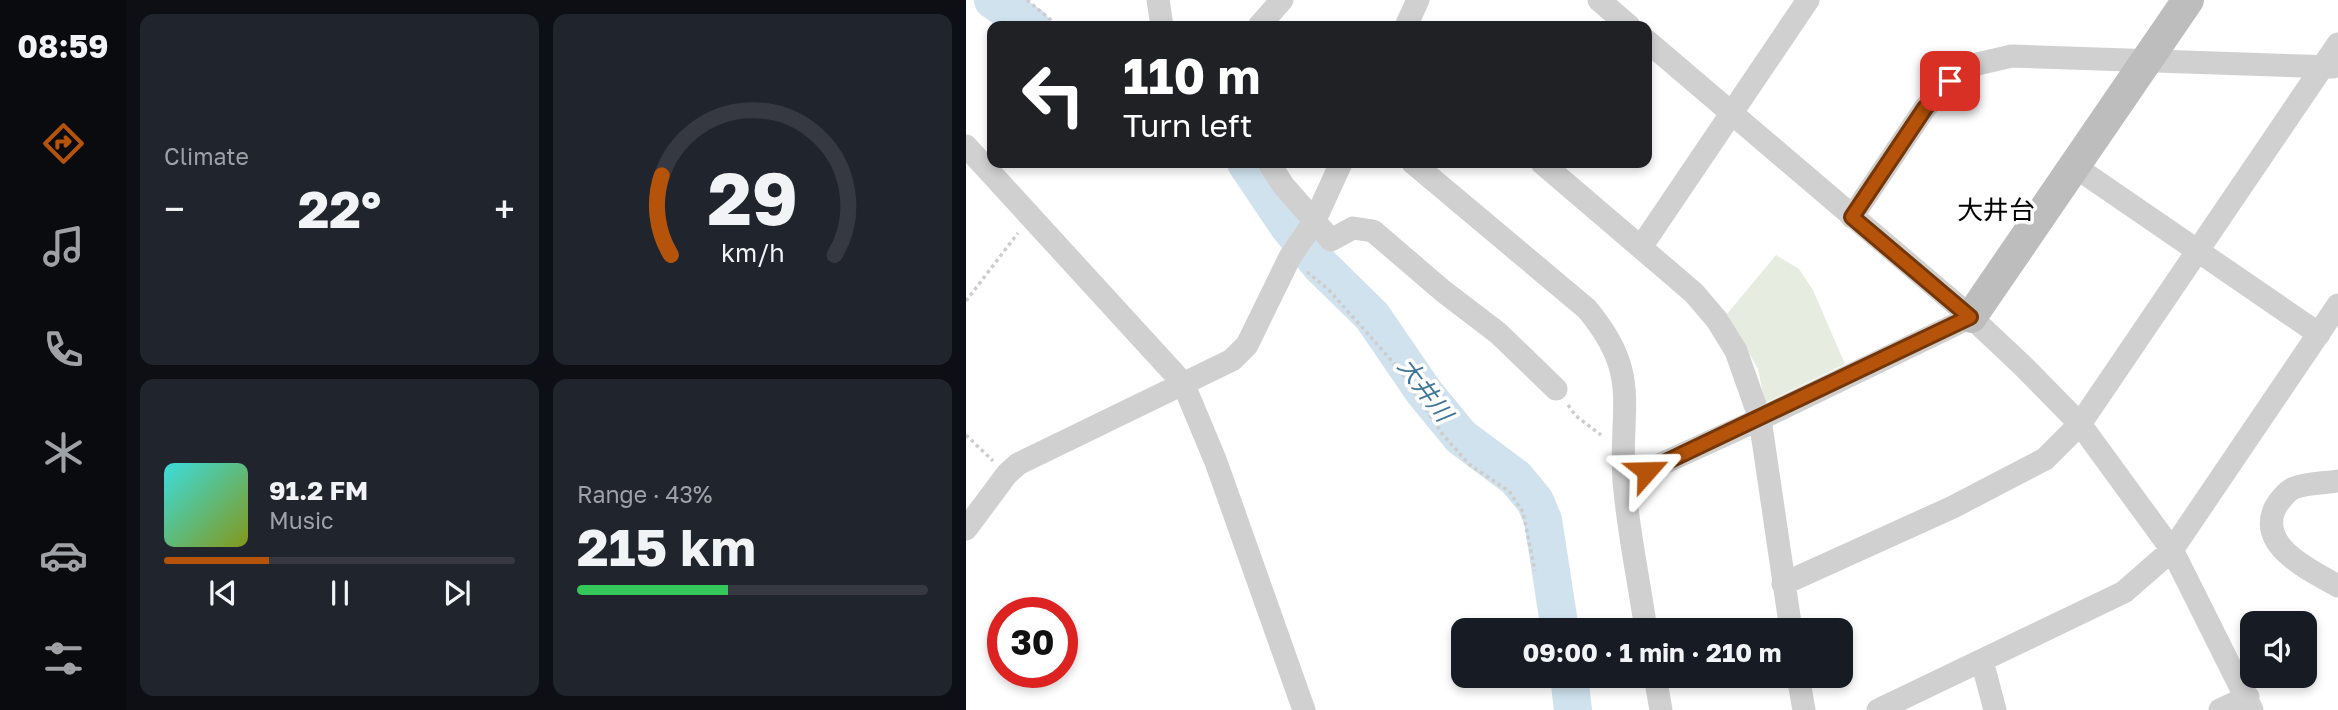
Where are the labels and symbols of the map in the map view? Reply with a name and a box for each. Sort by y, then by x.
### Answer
pin [1920,51,1980,111]
district label: 大井台 [1957,194,2035,225]
water label: 大井川 [1393,352,1461,429]
position arrow [1610,434,1684,508]
speed limit sign: 30 [987,597,1078,688]

